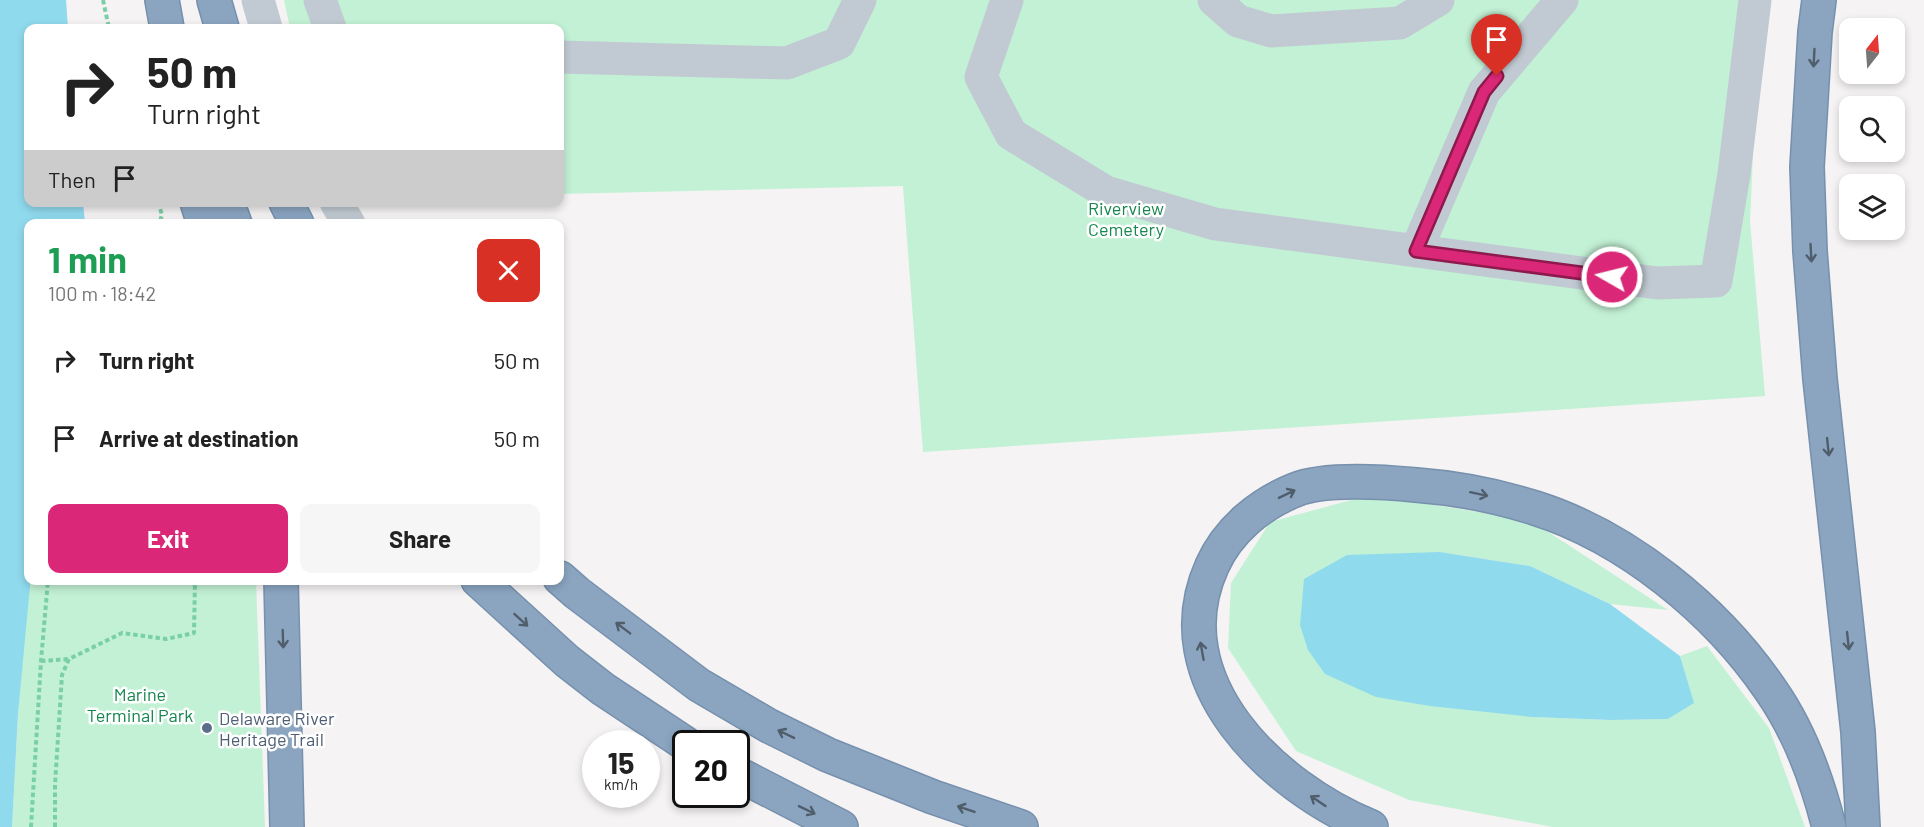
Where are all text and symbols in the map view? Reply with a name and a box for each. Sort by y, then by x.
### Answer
pin [1471,14,1522,76]
north arrow [1839,18,1905,84]
map controls [1839,18,1905,240]
icon: arrive [1480,23,1513,56]
text: 50 m [147,46,237,96]
icon: right [48,48,126,126]
one-way arrow [1808,48,1819,68]
button: search [1839,96,1905,162]
text: Turn right [147,97,261,129]
icon: arrive [108,162,141,195]
text: Then [48,166,96,192]
button: layers [1839,174,1905,240]
park label: Riverview Cemetery [1088,197,1164,240]
text: 1 min [48,237,127,280]
button: close [477,239,540,302]
one-way arrow [1805,242,1816,262]
position arrow [1580,245,1644,309]
text: 100 m · 18:42 [48,281,156,305]
icon: right [48,344,81,377]
text: Turn right [99,347,194,373]
text: 50 m [494,347,540,373]
icon: arrive [48,422,81,455]
text: Arrive at destination [99,425,298,451]
text: 50 m [494,425,540,451]
one-way arrow [1823,437,1834,457]
one-way arrow [1277,487,1295,499]
one-way arrow [1469,489,1488,501]
button: Exit [48,504,288,573]
button: Share [300,504,540,573]
one-way arrow [513,613,528,627]
one-way arrow [615,621,631,634]
one-way arrow [277,628,288,648]
one-way arrow [1843,631,1854,651]
one-way arrow [1196,642,1207,662]
park label: Marine Terminal Park [87,683,193,726]
place label: Delaware River Heritage Trail [219,707,335,750]
marker: Delaware River Heritage Trail [200,721,214,735]
one-way arrow [777,728,795,740]
speed limit sign: 20 [672,730,750,808]
text: 15 [608,744,634,780]
text: km/h [604,775,638,793]
one-way arrow [1311,795,1327,807]
one-way arrow [957,802,976,813]
one-way arrow [797,805,815,817]

